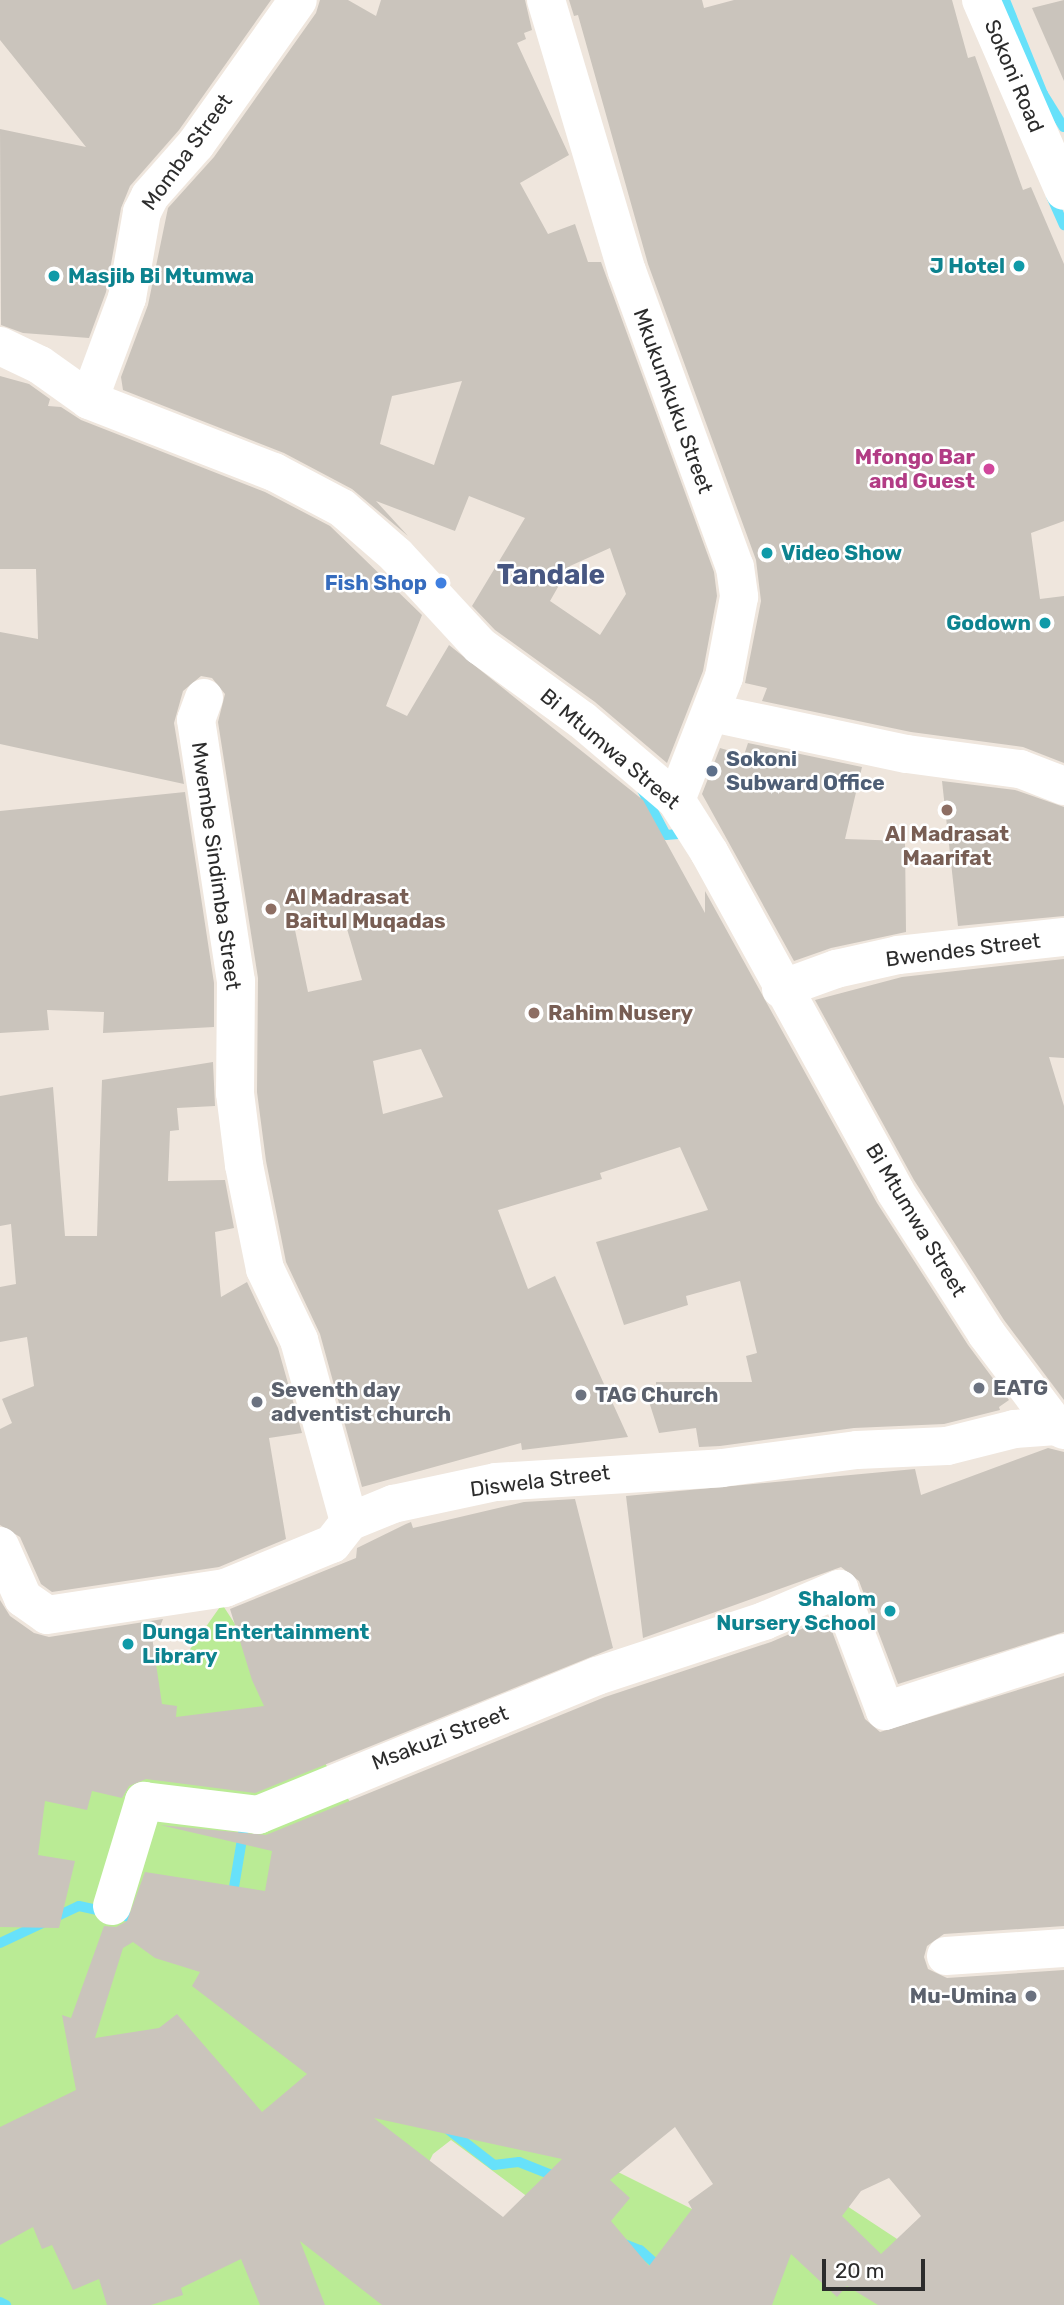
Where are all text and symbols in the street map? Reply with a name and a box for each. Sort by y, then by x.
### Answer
street label: Sokoni Road [979,16,1049,136]
street label: Momba Street [136,89,238,215]
place label: J Hotel [930,253,1005,279]
marker: J Hotel [1011,258,1027,274]
place label: Masjib Bi Mtumwa [68,263,254,289]
marker: Masjib Bi Mtumwa [46,268,62,284]
street label: Mkukumkuku Street [628,305,718,497]
place label: Mfongo Bar and Guest [855,444,975,494]
marker: Mfongo Bar and Guest [981,461,997,477]
place label: Video Show [781,540,902,566]
marker: Video Show [759,545,775,561]
district label: Tandale [497,558,605,592]
place label: Fish Shop [325,570,427,596]
marker: Fish Shop [433,575,449,591]
place label: Godown [946,610,1031,636]
marker: Godown [1037,615,1053,631]
street label: Bi Mtumwa Street [535,683,685,815]
street label: Mwembe Sindimba Street [186,740,246,992]
place label: Sokoni Subward Office [726,746,885,796]
marker: Sokoni Subward Office [704,763,720,779]
marker: Al Madrasat Maarifat [939,802,955,818]
place label: Al Madrasat Maarifat [885,821,1009,871]
place label: Al Madrasat Baitul Muqadas [285,884,446,934]
marker: Al Madrasat Baitul Muqadas [263,901,279,917]
street label: Bwendes Street [884,928,1042,972]
place label: Rahim Nusery [548,1000,693,1026]
marker: Rahim Nusery [526,1005,542,1021]
street label: Bi Mtumwa Street [860,1139,972,1301]
place label: EATG [993,1375,1048,1401]
place label: Seventh day adventist church [271,1377,451,1427]
marker: EATG [971,1380,987,1396]
place label: TAG Church [595,1382,718,1408]
marker: TAG Church [573,1387,589,1403]
marker: Seventh day adventist church [249,1394,265,1410]
street label: Diswela Street [469,1460,611,1502]
place label: Shalom Nursery School [716,1586,876,1636]
marker: Shalom Nursery School [882,1603,898,1619]
place label: Dunga Entertainment Library [142,1619,369,1669]
marker: Dunga Entertainment Library [120,1636,136,1652]
street label: Msakuzi Street [368,1700,512,1776]
place label: Mu-Umina [910,1983,1017,2009]
marker: Mu-Umina [1023,1988,1039,2004]
scale bar [826,2246,929,2290]
text: 20 m [835,2258,884,2283]

